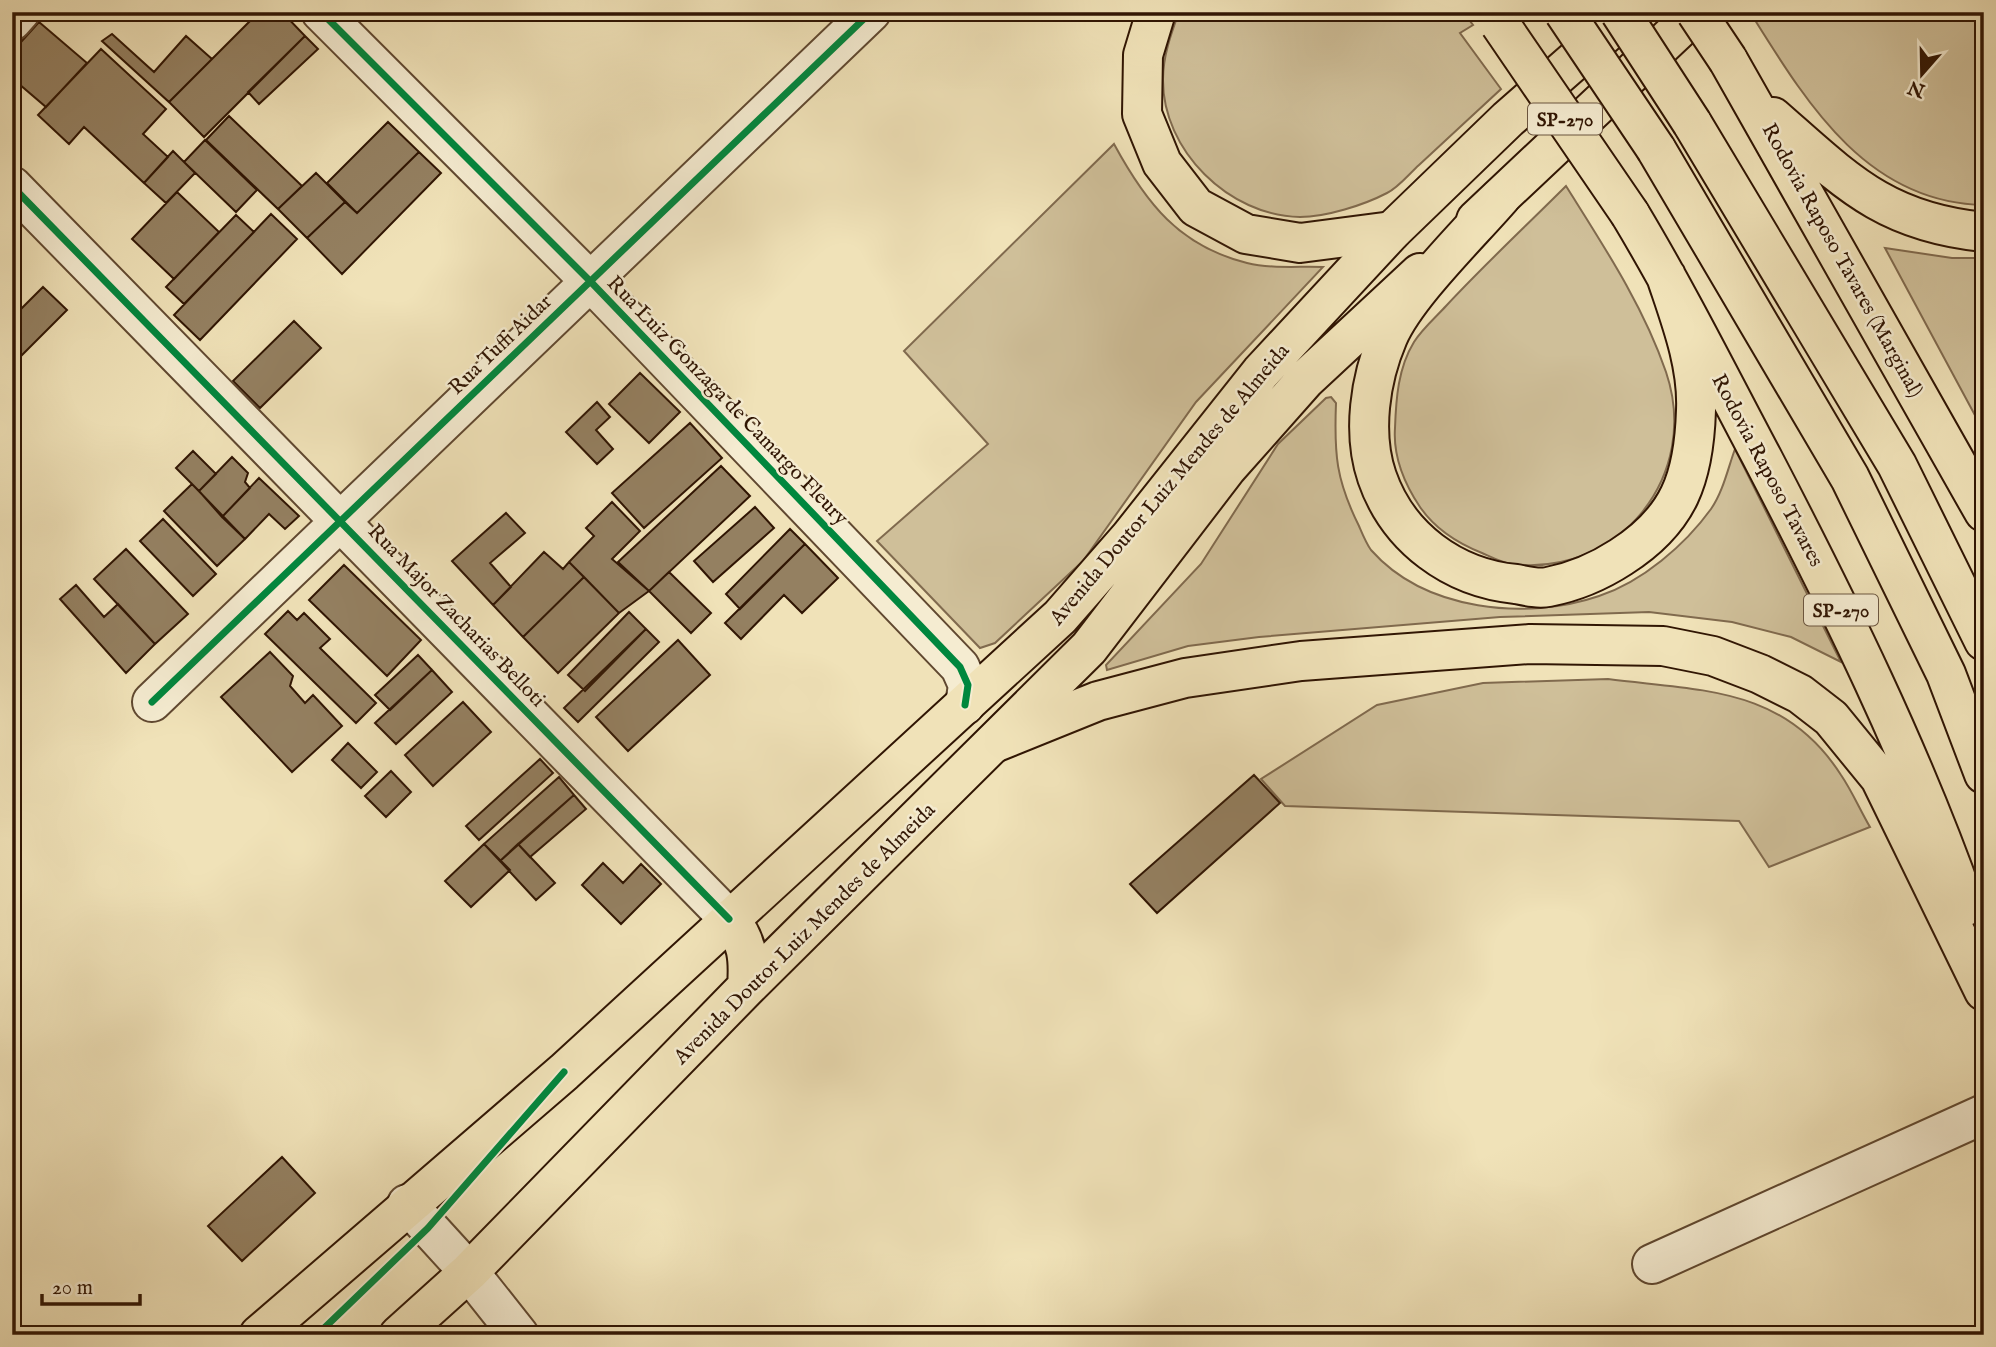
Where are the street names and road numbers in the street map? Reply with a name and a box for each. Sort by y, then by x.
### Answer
road number: SP-270 [1528,104,1602,134]
street label: Rodovia Raposo Tavares (Marginal) [1755,119,1929,403]
street label: Rua Luiz Gonzaga de Camargo Fleury [600,271,854,532]
street label: Rua Tuffi Aidar [444,289,559,401]
street label: Avenida Doutor Luiz Mendes de Almeida [1044,338,1297,632]
street label: Rodovia Raposo Tavares [1704,370,1829,572]
street label: Rua Major Zacharias Belloti [361,519,550,713]
road number: SP-270 [1804,594,1878,625]
street label: Avenida Doutor Luiz Mendes de Almeida [668,797,942,1072]

